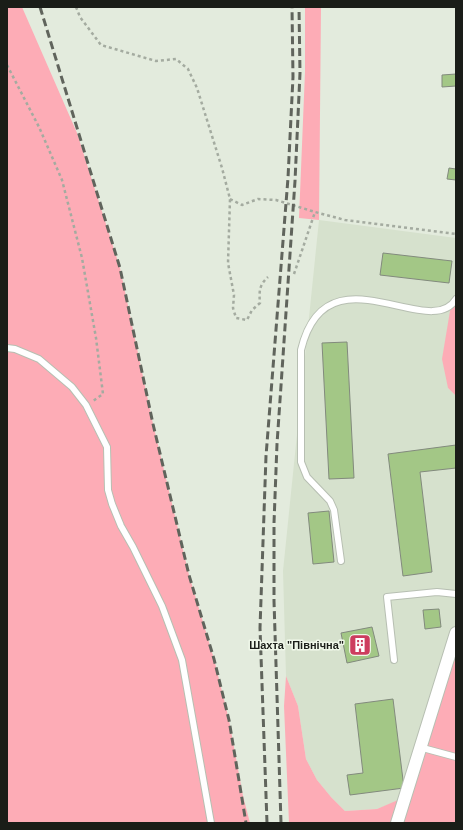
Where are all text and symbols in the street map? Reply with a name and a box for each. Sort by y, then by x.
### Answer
building icon: Шахта "Північна" [347,632,373,658]
place label: Шахта "Північна" [249,639,344,651]

